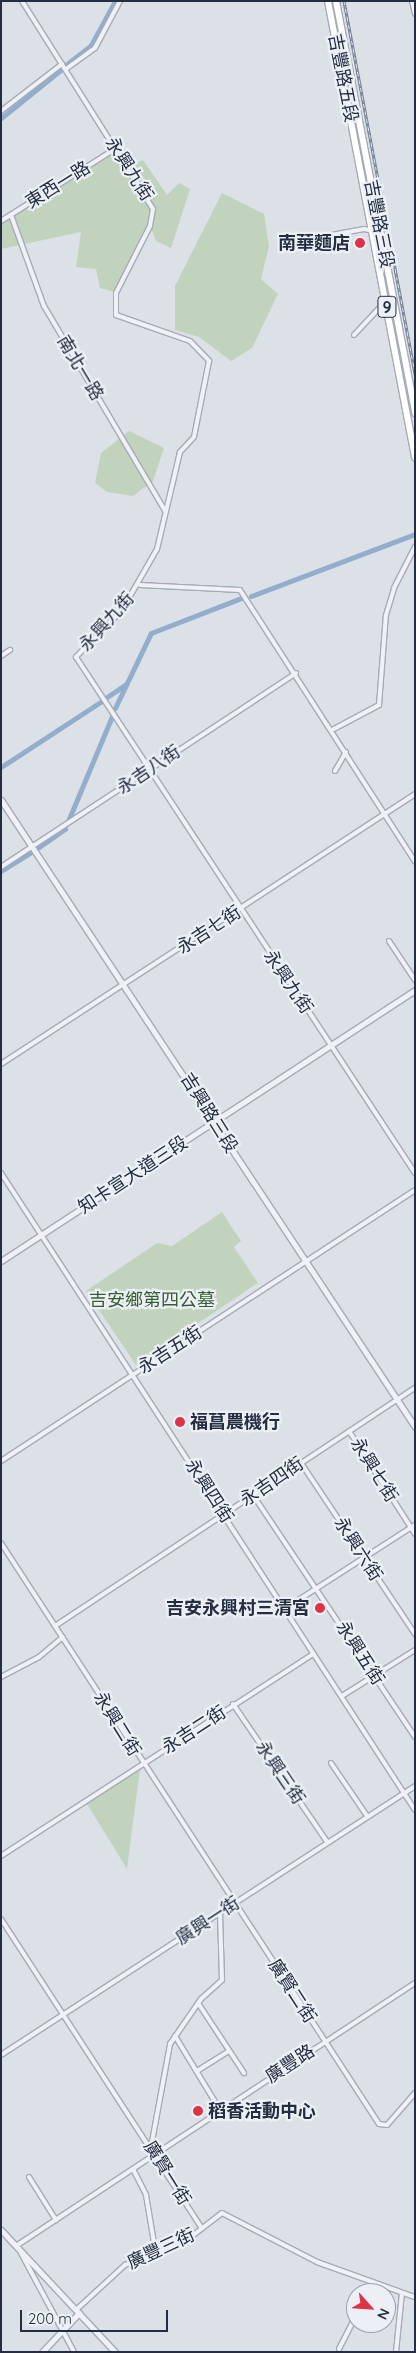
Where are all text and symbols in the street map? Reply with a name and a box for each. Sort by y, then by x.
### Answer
street label: 吉豐路五段 [324,32,362,124]
street label: 永興九街 [100,133,158,205]
street label: 東西一路 [22,157,94,213]
street label: 吉豐路三段 [360,178,398,270]
place label: 南華麵店 [278,232,350,254]
marker: 南華麵店 [354,237,366,249]
road number: 9 [377,294,397,320]
street label: 南北一路 [52,332,108,404]
street label: 永興九街 [75,588,139,656]
street label: 永吉八街 [113,741,185,799]
street label: 永吉七街 [173,901,245,959]
street label: 永興九街 [259,946,317,1018]
street label: 吉興路三段 [176,1069,242,1157]
street label: 知卡宣大道三段 [74,1132,192,1218]
park label: 吉安鄉第四公墓 [89,1289,215,1311]
street label: 永吉五街 [134,1321,206,1379]
place label: 福菖農機行 [190,1411,280,1433]
marker: 福菖農機行 [174,1416,186,1428]
street label: 永興七街 [346,1434,402,1506]
street label: 永吉四街 [236,1453,308,1511]
street label: 永興四街 [180,1455,238,1527]
street label: 永興六街 [329,1513,387,1585]
place label: 吉安永興村三清宮 [166,1597,310,1619]
marker: 吉安永興村三清宮 [314,1602,326,1614]
street label: 永興五街 [331,1617,389,1689]
street label: 永興二街 [89,1688,145,1760]
street label: 永吉二街 [158,1701,230,1759]
street label: 永興三街 [251,1737,309,1809]
street label: 廣興一街 [172,1892,244,1950]
street label: 廣賢二街 [263,1955,321,2027]
street label: 廣豐路 [261,2040,319,2088]
place label: 稻香活動中心 [208,2100,316,2122]
marker: 稻香活動中心 [192,2105,204,2117]
street label: 廣賢一街 [139,2137,195,2209]
street label: 廣豐三街 [124,2224,198,2274]
north arrow [346,2283,396,2333]
scale bar [22,2300,170,2332]
text: N [373,2306,394,2323]
text: 200 m [28,2309,72,2328]

